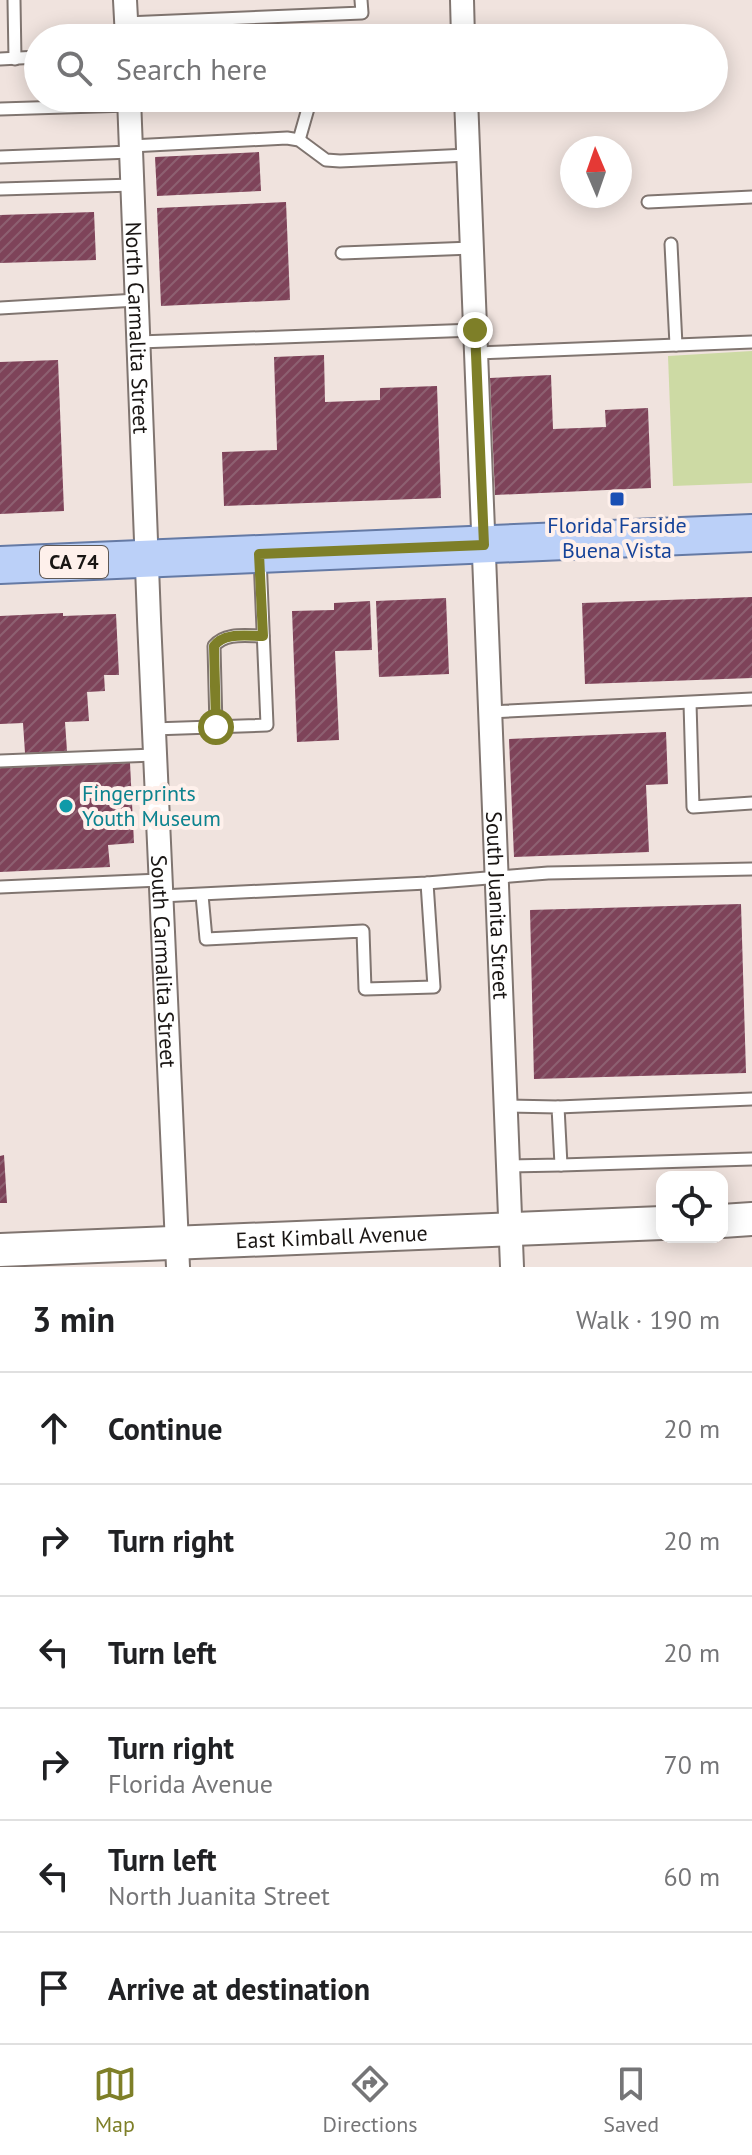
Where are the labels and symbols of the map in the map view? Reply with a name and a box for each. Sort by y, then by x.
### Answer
north arrow [560,136,632,208]
street label: North Carmalita Street [120,221,156,435]
route end [457,312,493,348]
marker: Florida Farside Buena Vista [608,490,626,508]
place label: Florida Farside Buena Vista [547,511,687,564]
road number: CA 74 [40,546,108,578]
route start [198,709,234,745]
place label: Fingerprints Youth Museum [82,779,221,832]
marker: Fingerprints Youth Museum [57,797,75,815]
street label: South Juanita Street [480,811,515,1001]
street label: South Carmalita Street [145,854,183,1069]
street label: East Kimball Avenue [235,1219,428,1254]

